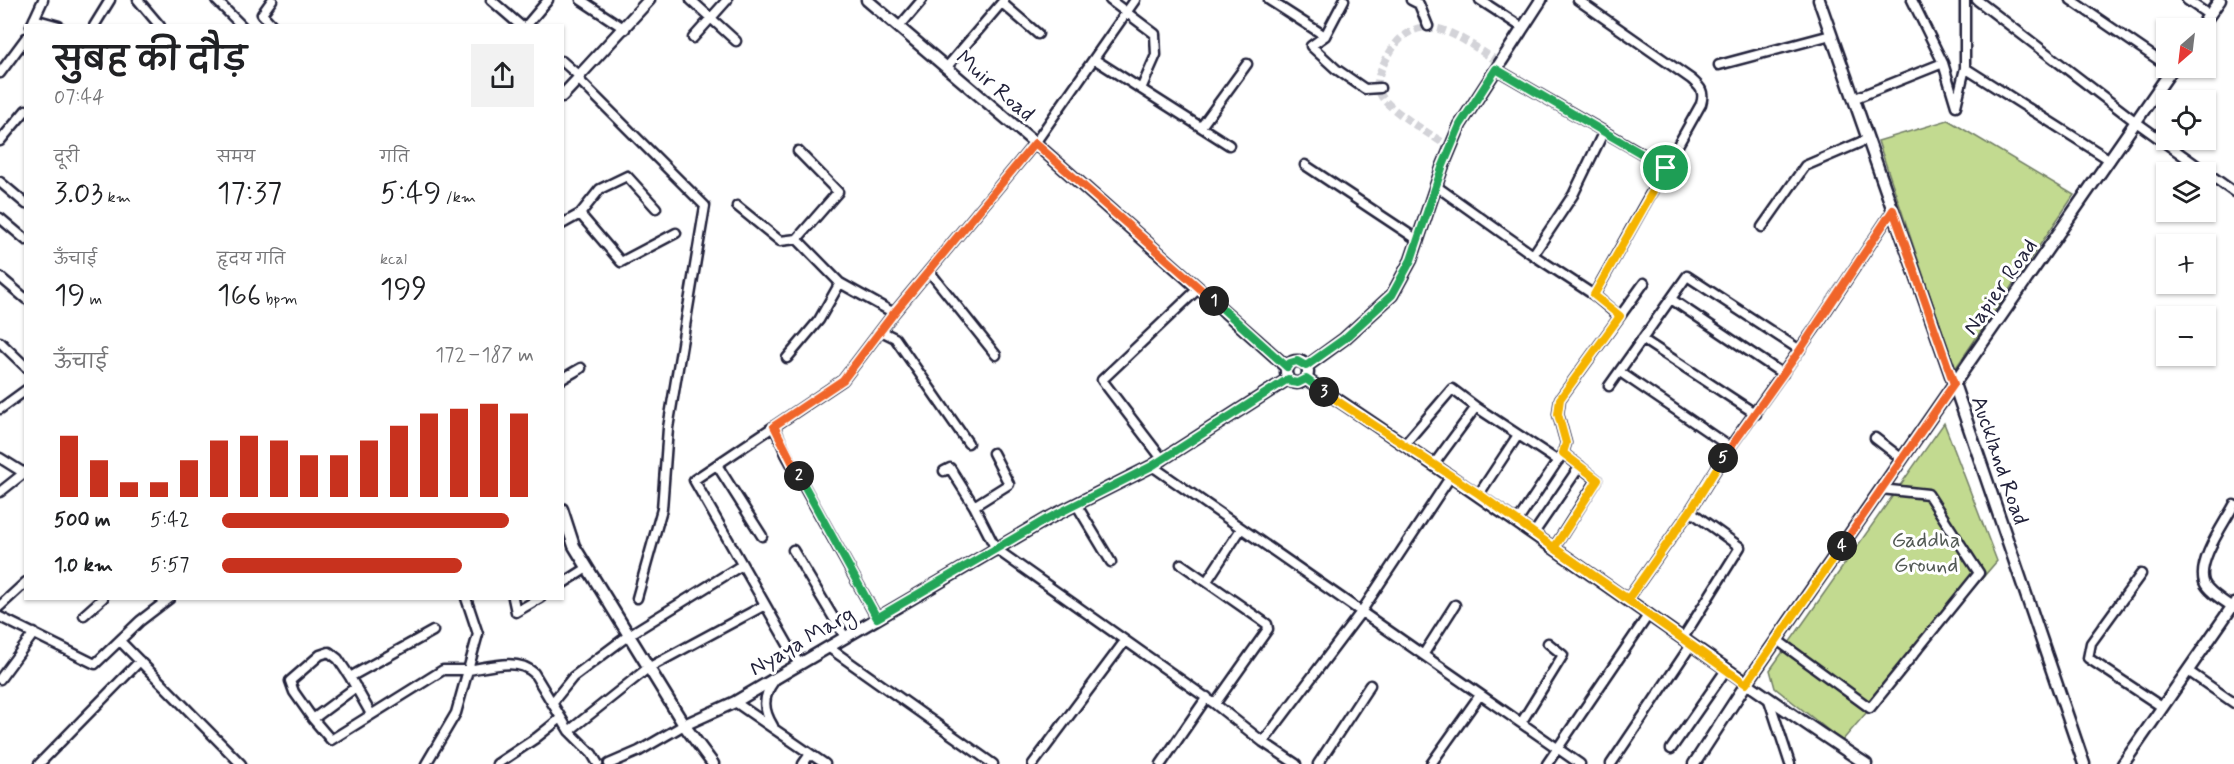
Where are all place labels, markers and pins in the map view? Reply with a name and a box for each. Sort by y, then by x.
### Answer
pin [1640,142,1691,193]
pin: 1 [1199,286,1229,316]
pin: 3 [1309,377,1339,407]
pin: 5 [1708,443,1738,473]
pin: 2 [784,461,814,491]
pin: 4 [1827,531,1857,561]

